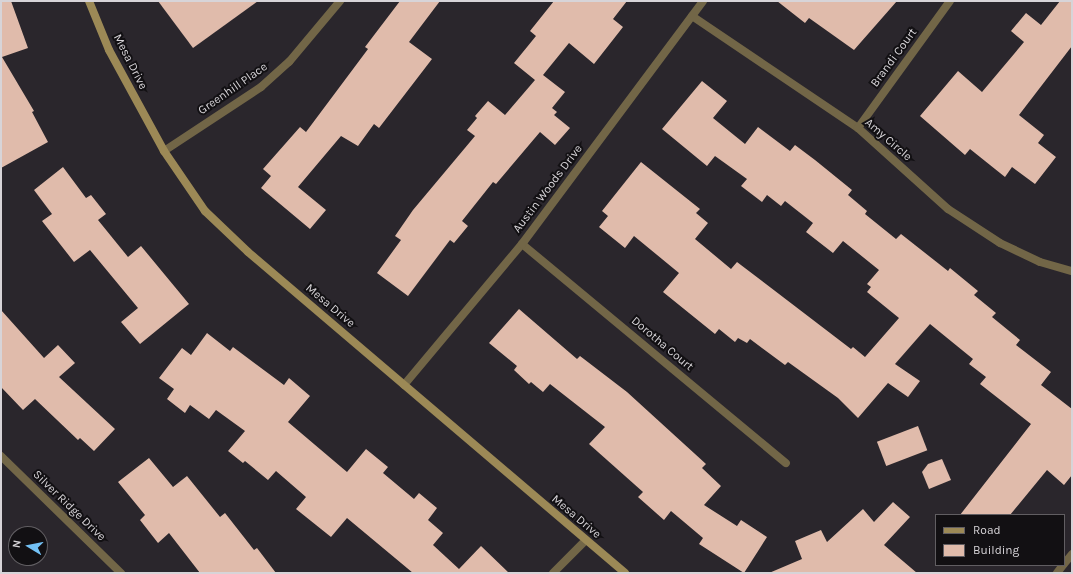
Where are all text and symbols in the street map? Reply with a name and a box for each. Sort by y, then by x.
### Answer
street label: Brandi Court [868,26,920,90]
street label: Mesa Drive [110,32,150,92]
street label: Greenhill Place [196,60,270,118]
street label: Amy Circle [862,116,914,164]
street label: Austin Woods Drive [510,142,586,236]
street label: Mesa Drive [302,281,358,331]
street label: Dorotha Court [628,314,696,374]
street label: Silver Ridge Drive [30,468,108,544]
street label: Mesa Drive [548,492,604,542]
legend [935,514,1065,566]
text: Road [973,523,1001,537]
north arrow [8,526,48,566]
text: N [10,539,24,549]
text: Building [973,543,1019,557]

